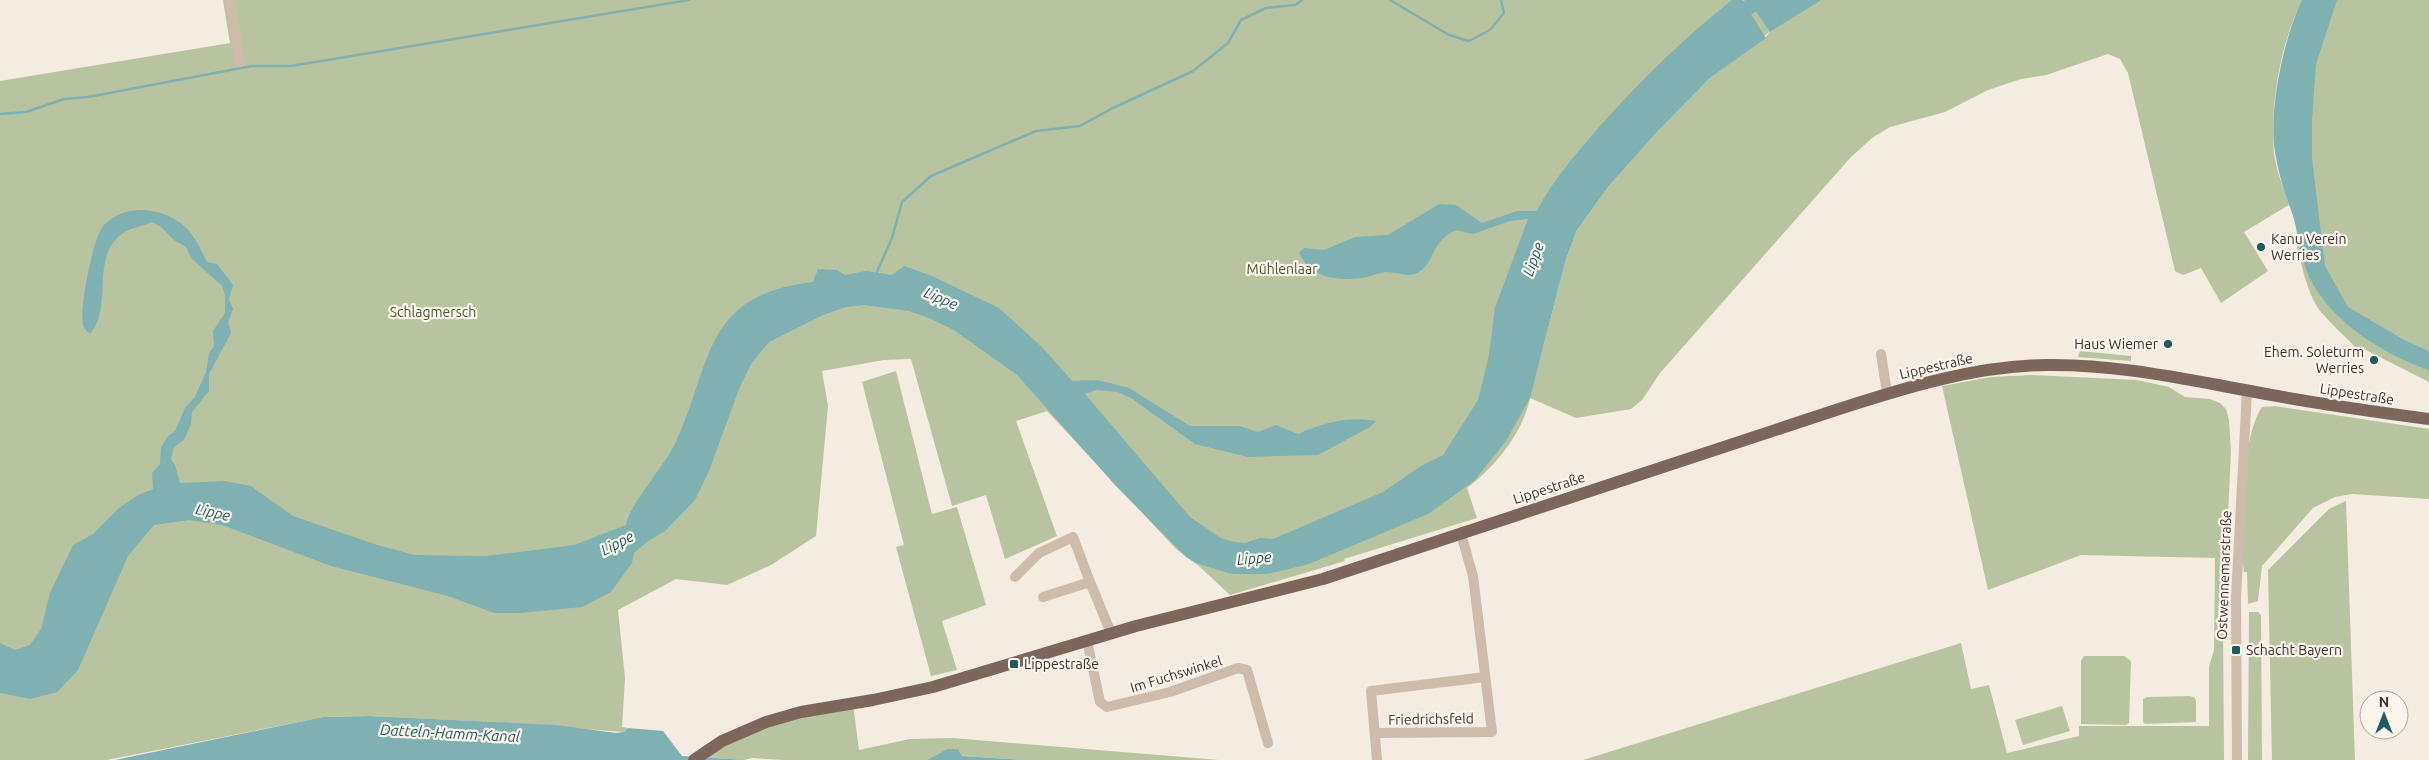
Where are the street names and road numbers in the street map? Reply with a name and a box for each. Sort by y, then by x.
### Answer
street label: Lippestraße [1898,350,1974,382]
street label: Lippestraße [2319,380,2395,408]
street label: Lippestraße [1511,469,1587,507]
street label: Ostwennemarstraße [2214,510,2234,640]
street label: Im Fuchswinkel [1128,652,1224,696]
street label: Friedrichsfeld [1388,710,1474,728]

